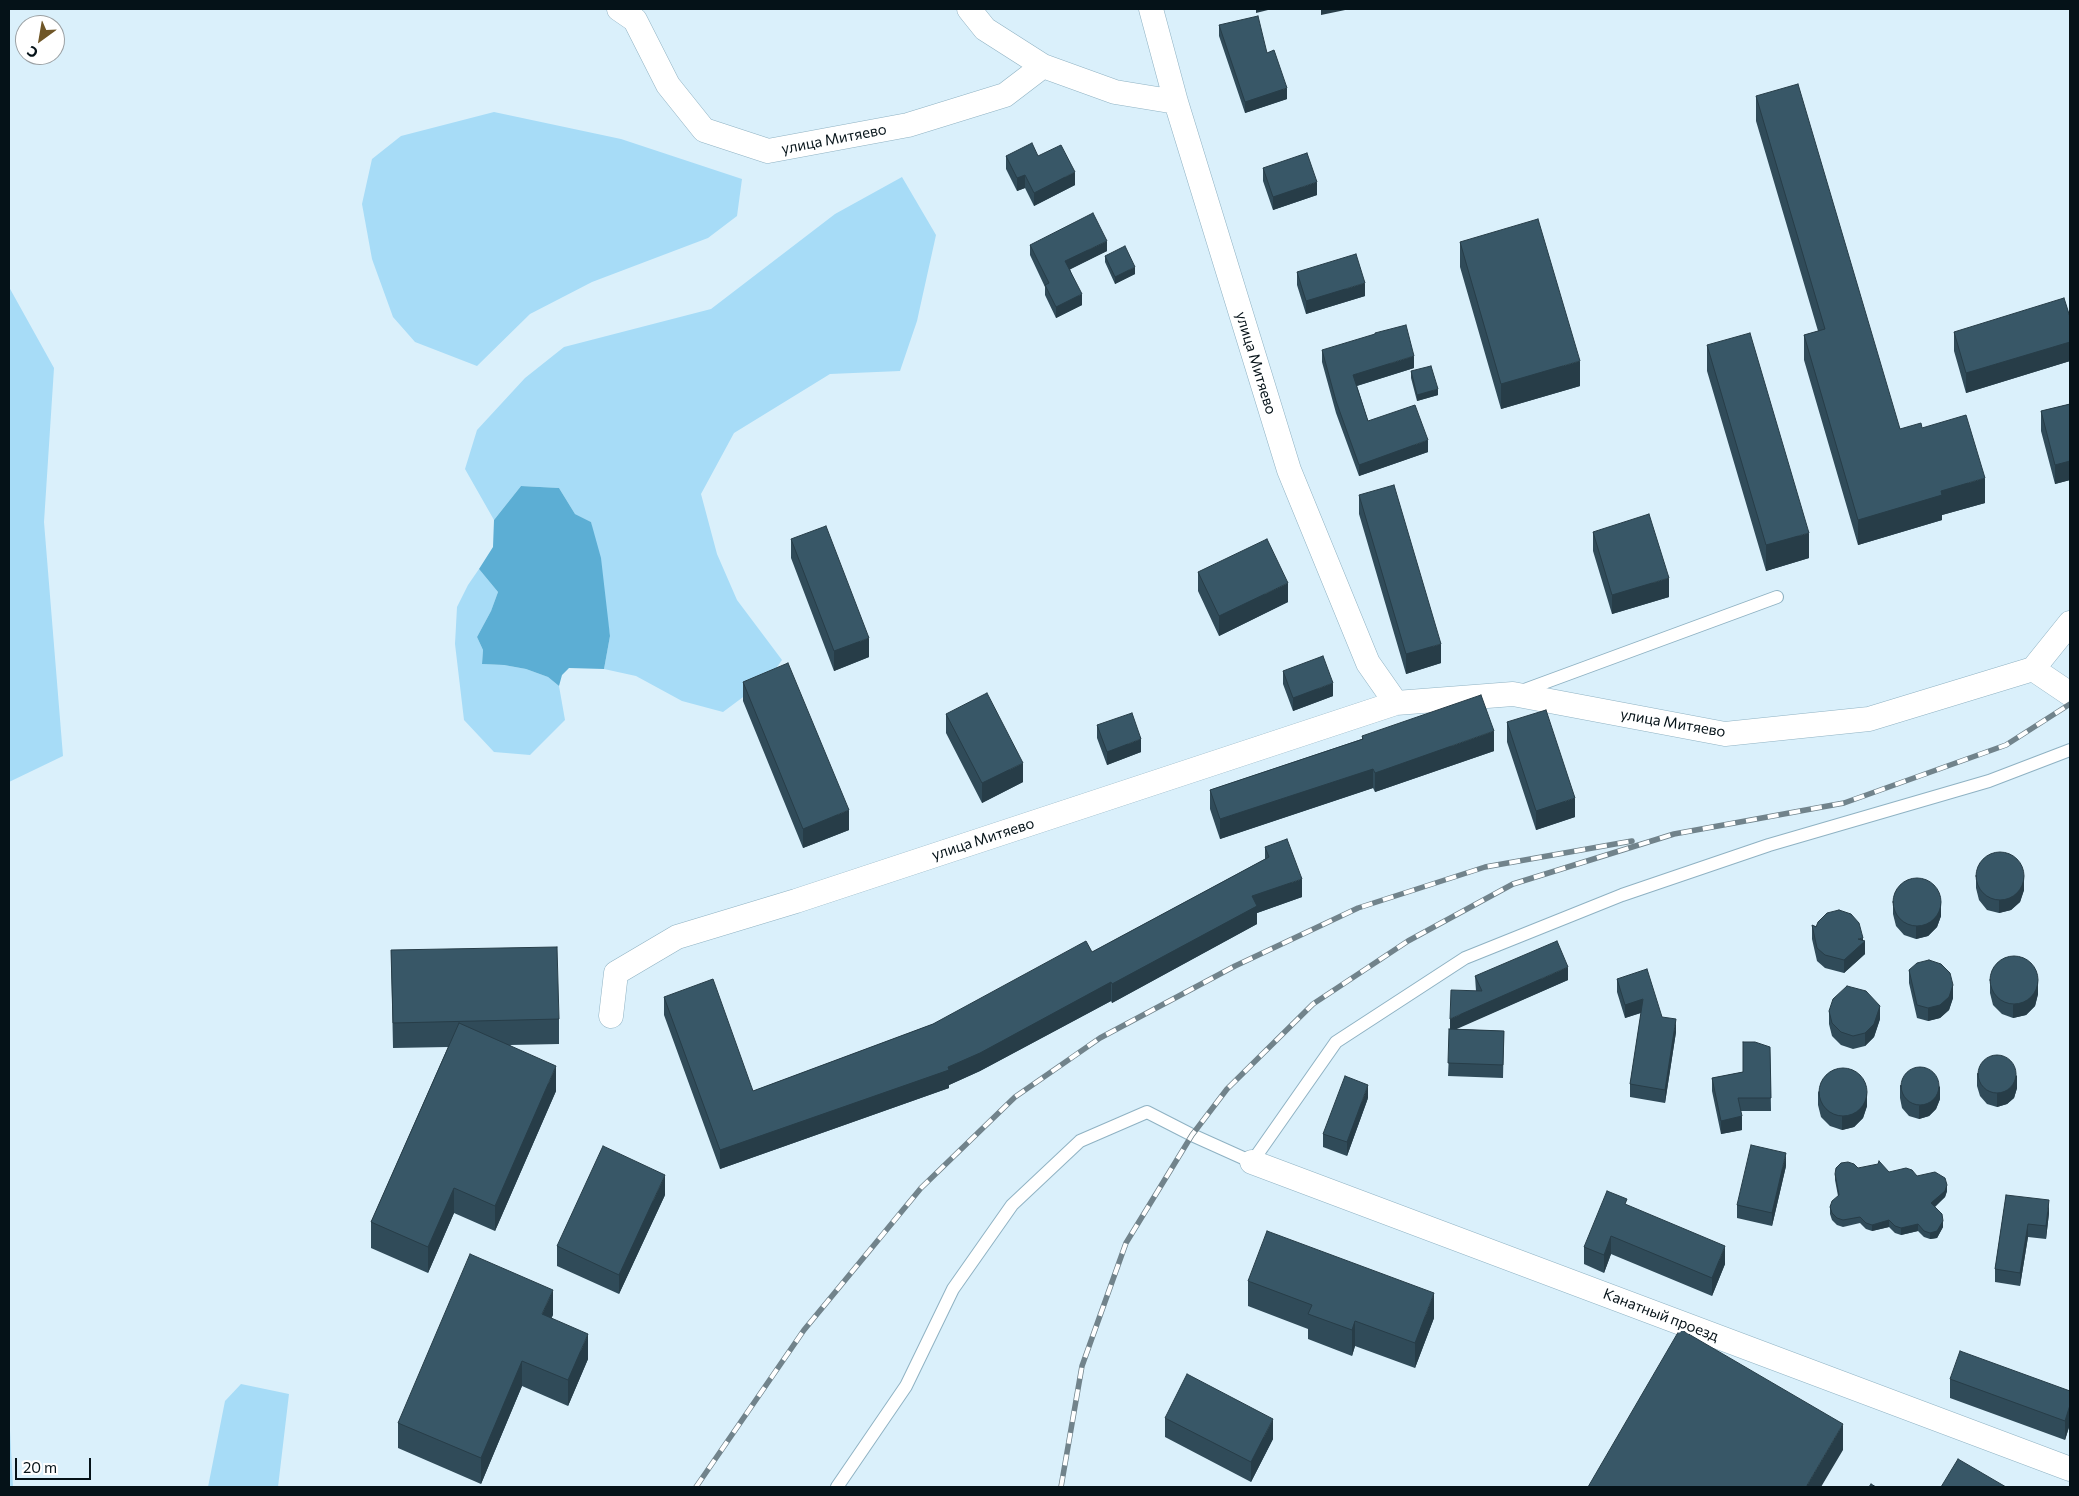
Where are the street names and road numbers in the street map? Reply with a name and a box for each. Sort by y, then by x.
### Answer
street label: улица Митяево [780,120,888,158]
street label: улица Митяево [1232,309,1280,417]
street label: улица Митяево [1619,705,1727,741]
street label: улица Митяево [930,814,1036,864]
street label: Канатный проезд [1601,1285,1721,1345]

